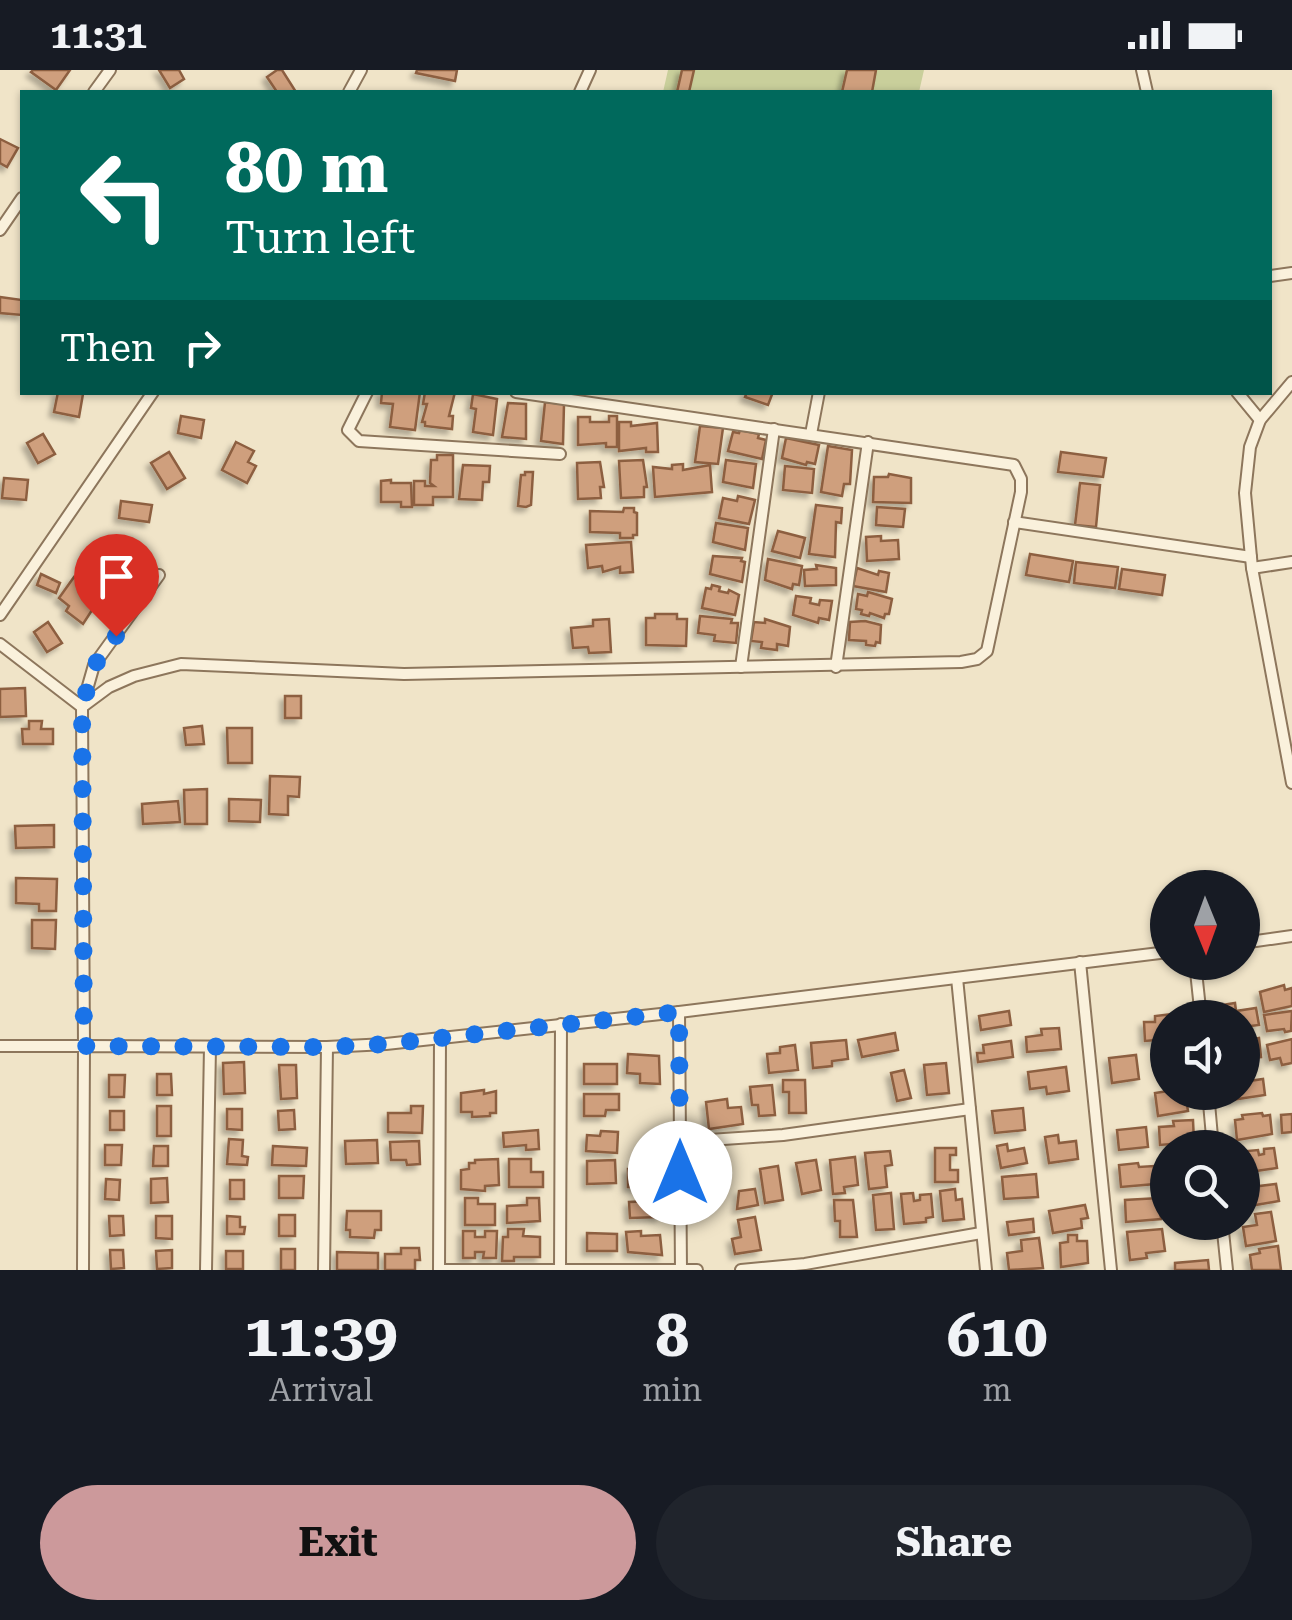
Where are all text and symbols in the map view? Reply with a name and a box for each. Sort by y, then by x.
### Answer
text: 11:31 [50,13,147,57]
text: 80 m [225,127,389,209]
icon: left [60,130,190,260]
text: Turn left [225,211,415,264]
icon: right [175,320,230,375]
text: Then [60,326,155,370]
pin [74,534,159,637]
icon: arrive [89,549,144,604]
north arrow [1150,870,1260,980]
map controls [1150,870,1260,1240]
button: sound [1150,1000,1260,1110]
position arrow [628,1121,732,1225]
button: search [1150,1130,1260,1240]
text: 11:39 [244,1300,398,1371]
text: 8 [655,1300,689,1371]
text: 610 [947,1300,1048,1371]
text: Arrival [269,1371,373,1409]
text: min [642,1371,702,1409]
text: m [983,1371,1012,1409]
button: Exit [40,1485,636,1600]
button: Share [656,1485,1252,1600]

